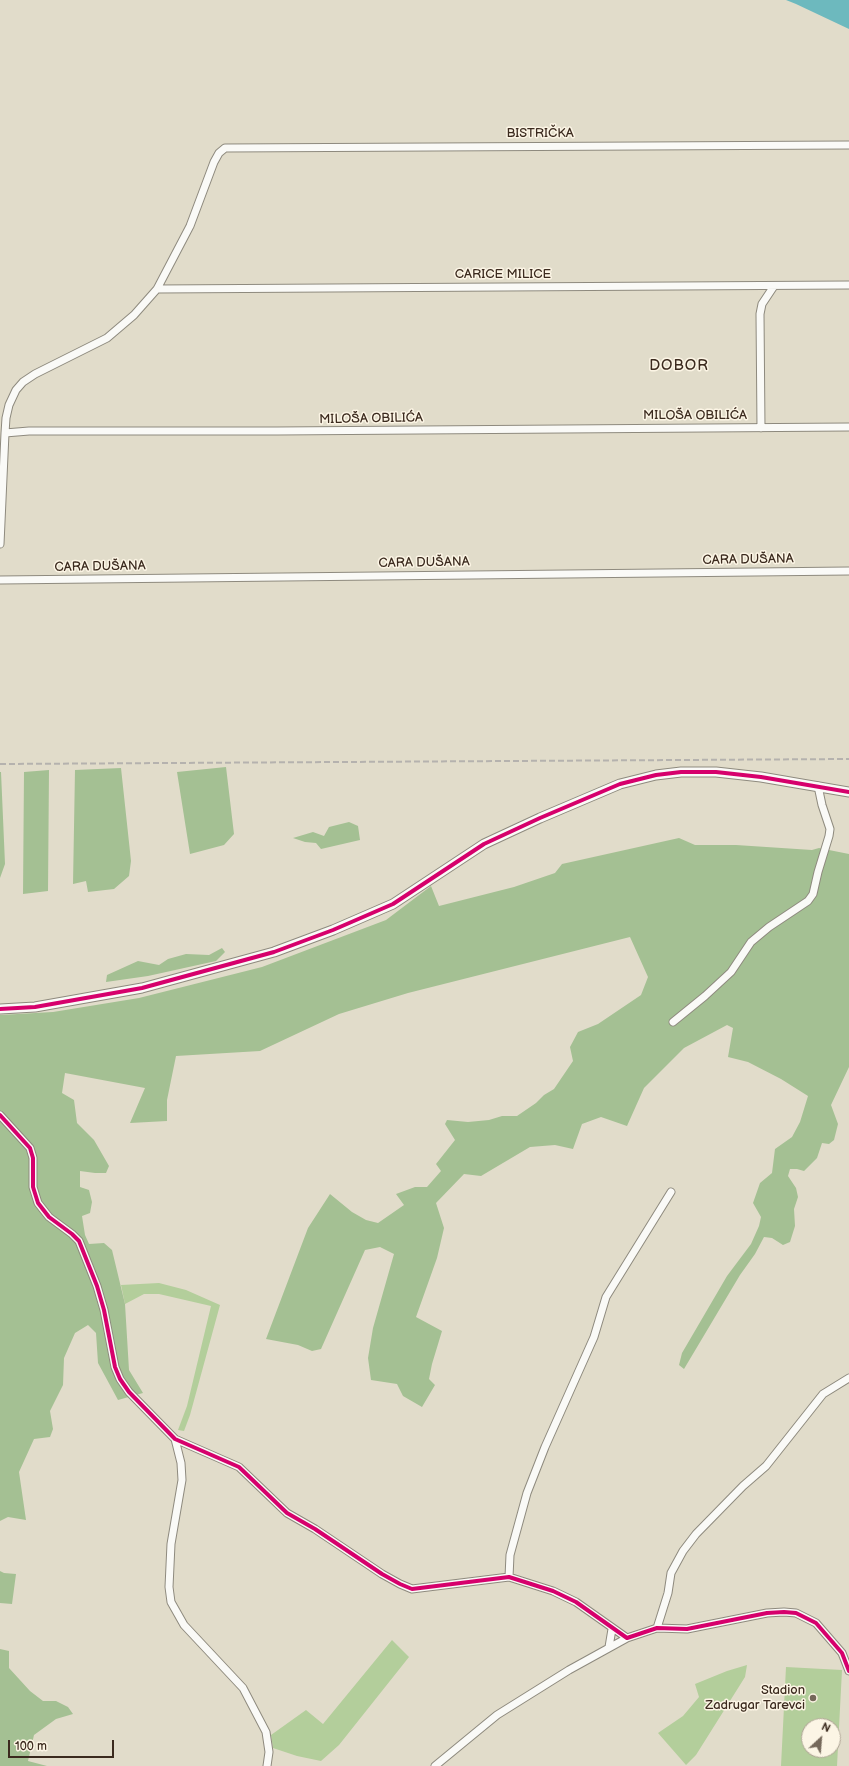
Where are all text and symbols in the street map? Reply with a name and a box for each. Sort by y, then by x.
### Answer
street label: BISTRIČKA [506,126,574,142]
street label: CARICE MILICE [455,267,551,283]
district label: DOBOR [649,357,709,375]
street label: MILOŠA OBILIĆA [643,408,747,424]
street label: MILOŠA OBILIĆA [319,410,423,428]
street label: CARA DUŠANA [702,551,794,569]
street label: CARA DUŠANA [378,554,470,572]
street label: CARA DUŠANA [54,558,146,576]
place label: Stadion Zadrugar Tarevci [705,1683,805,1714]
marker: Stadion Zadrugar Tarevci [808,1693,818,1703]
north arrow [801,1718,841,1758]
text: N [819,1720,833,1735]
scale bar [10,1732,116,1758]
text: 100 m [15,1739,47,1754]

